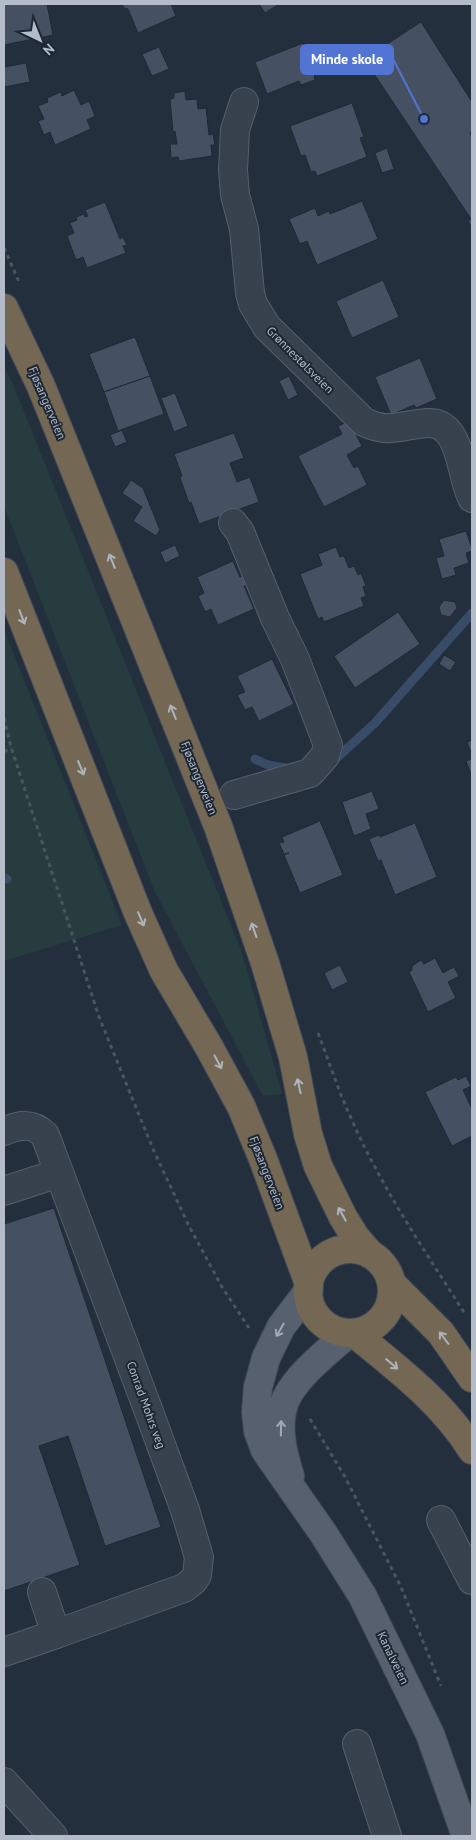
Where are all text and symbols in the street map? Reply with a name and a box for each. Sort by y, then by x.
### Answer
north arrow [15,15,65,65]
text: N [39,40,58,59]
callout: Minde skole [301,45,393,74]
text: Minde skole [311,50,383,68]
street label: Grønnestølsveien [264,323,337,396]
street label: Fjøsangerveien [25,364,70,441]
one-way arrow [107,554,116,569]
one-way arrow [17,609,27,624]
one-way arrow [167,705,177,720]
street label: Fjøsangerveien [178,739,221,817]
one-way arrow [77,760,86,775]
one-way arrow [137,911,147,926]
one-way arrow [249,923,258,938]
one-way arrow [213,1055,223,1069]
one-way arrow [293,1079,303,1095]
street label: Fjøsangerveien [247,1134,288,1212]
one-way arrow [336,1208,346,1222]
one-way arrow [275,1322,285,1337]
one-way arrow [439,1332,450,1345]
one-way arrow [385,1358,398,1369]
street label: Conrad Mohrs veg [124,1359,169,1451]
one-way arrow [277,1420,286,1436]
street label: Kanalveien [374,1629,413,1687]

